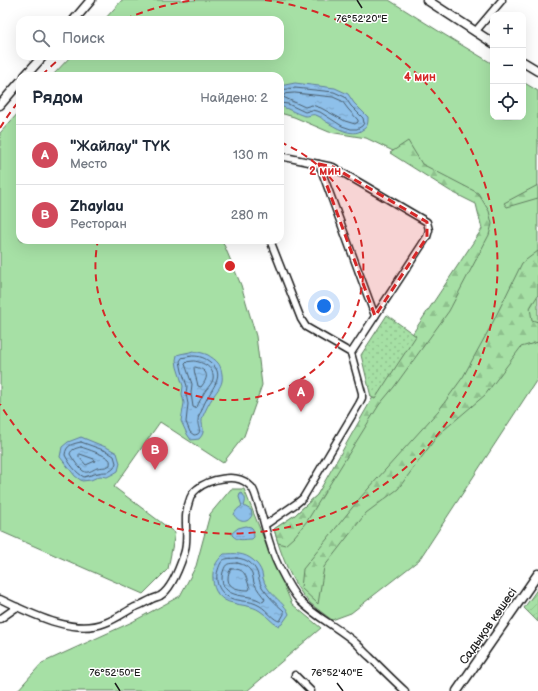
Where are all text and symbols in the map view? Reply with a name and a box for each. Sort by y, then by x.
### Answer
map controls [490,12,526,120]
button: + [490,12,526,48]
text: 76°52'20"E [336,13,388,25]
search box [16,16,284,60]
icon: search [30,27,52,49]
text: Поиск [62,29,105,48]
button: − [490,48,526,84]
text: 4 мин [404,70,436,85]
button: locate [490,84,526,120]
text: Рядом [32,88,83,108]
text: Найдено: 2 [200,90,268,106]
text: "Жайлау" ТҮК [70,137,170,156]
text: A [41,147,49,163]
text: 130 m [233,147,268,163]
text: Место [70,156,107,172]
text: 2 мин [309,164,341,179]
text: Zhaylau [70,197,124,216]
text: B [40,207,50,223]
text: 280 m [231,207,268,223]
text: Ресторан [70,216,127,232]
centre of rings [223,259,237,273]
your location [314,296,334,316]
pin: A [288,379,314,412]
pin: B [142,437,168,470]
street label: Садықов көшесі [456,585,520,668]
text: 76°52'50"E [89,667,141,679]
text: 76°52'40"E [311,667,363,679]

